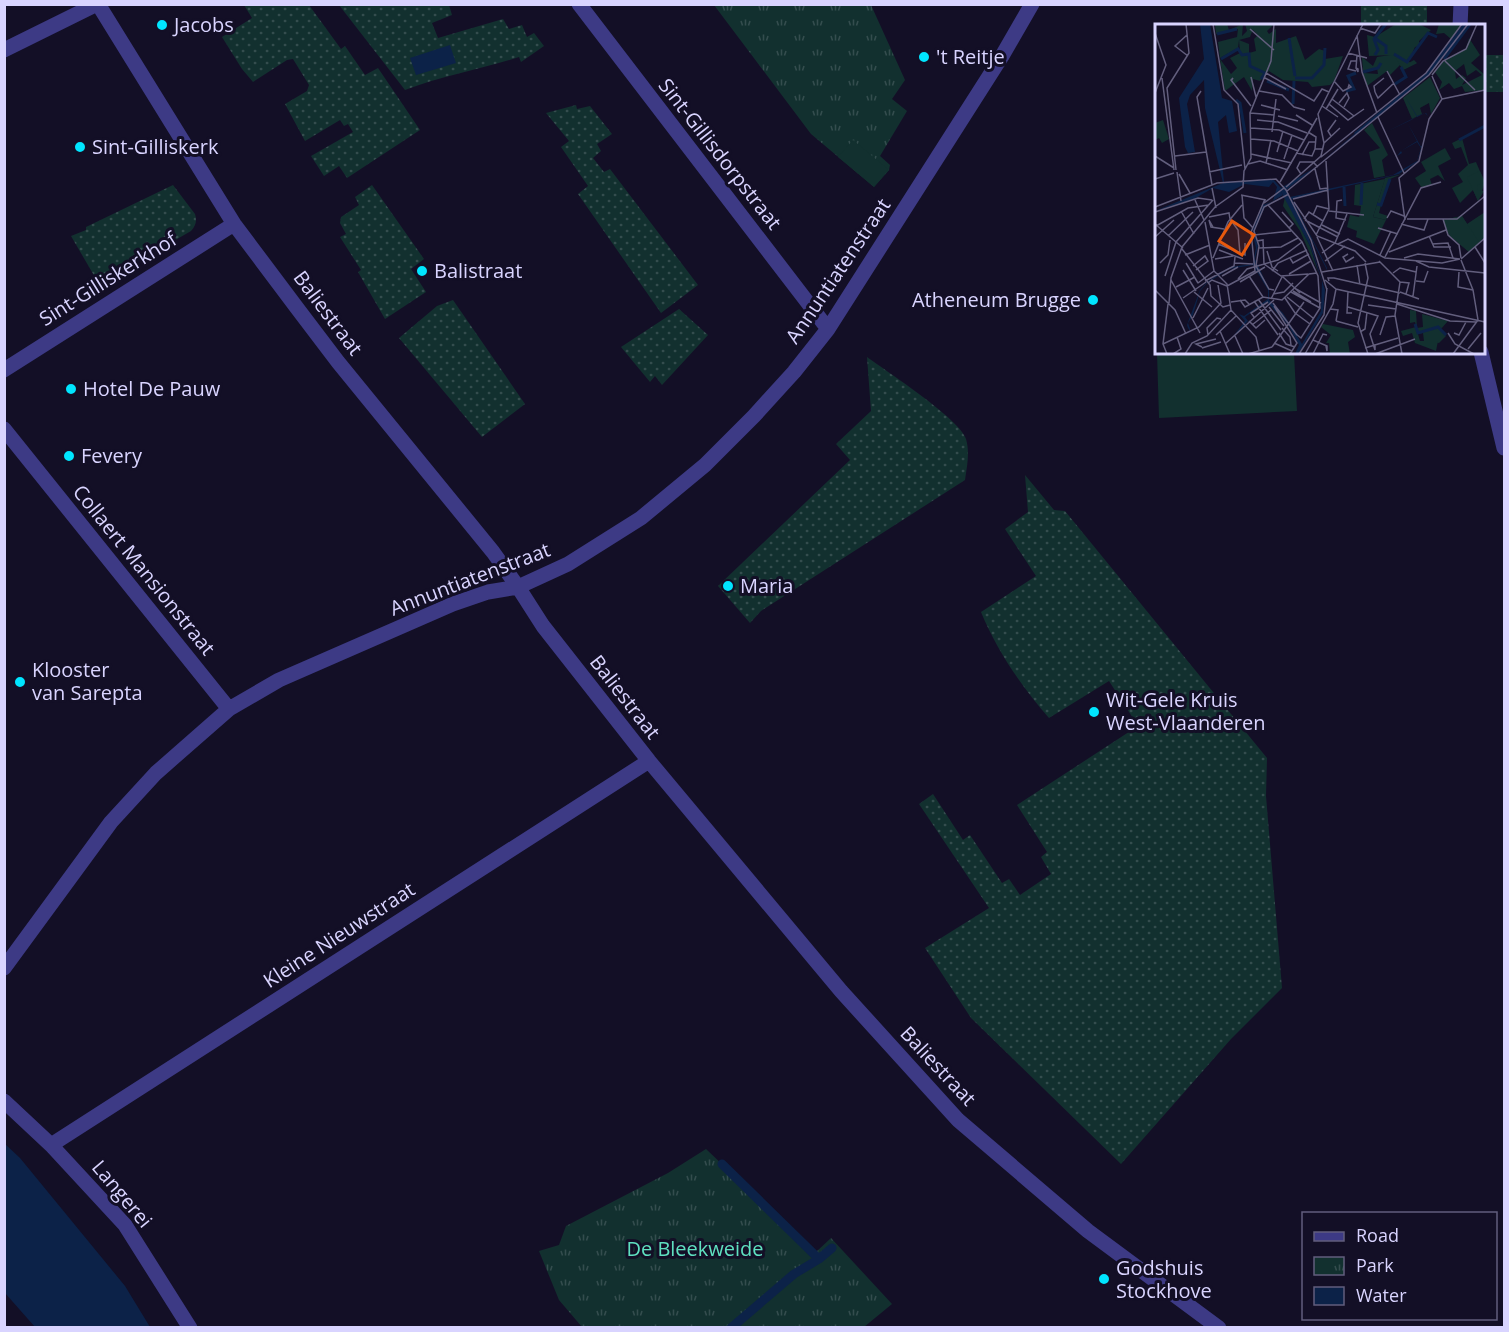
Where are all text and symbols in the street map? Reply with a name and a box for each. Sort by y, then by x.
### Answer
place label: Jacobs [172,11,234,38]
marker: Jacobs [155,18,169,32]
inset map [1155,24,1485,354]
place label: 't Reitje [936,43,1005,70]
marker: 't Reitje [917,50,931,64]
street label: Sint-Gillisdorpstraat [653,72,788,235]
place label: Sint-Gilliskerk [92,133,219,160]
marker: Sint-Gilliskerk [73,140,87,154]
street label: Annuntiatenstraat [779,193,896,349]
street label: Sint-Gilliskerkhof [34,225,183,332]
place label: Balistraat [434,257,522,284]
marker: Balistraat [415,264,429,278]
street label: Baliestraat [288,265,369,361]
place label: Atheneum Brugge [912,286,1081,313]
marker: Atheneum Brugge [1086,293,1100,307]
place label: Hotel De Pauw [83,375,221,402]
marker: Hotel De Pauw [64,382,78,396]
place label: Fevery [81,442,143,469]
marker: Fevery [62,449,76,463]
street label: Collaert Mansionstraat [67,479,222,661]
street label: Annuntiatenstraat [386,535,554,622]
place label: Maria [740,572,793,599]
marker: Maria [721,579,735,593]
street label: Baliestraat [584,649,667,744]
place label: Klooster van Sarepta [32,656,143,706]
marker: Klooster van Sarepta [13,675,27,689]
place label: Wit-Gele Kruis West-Vlaanderen [1106,686,1265,736]
marker: Wit-Gele Kruis West-Vlaanderen [1087,705,1101,719]
street label: Kleine Nieuwstraat [258,875,420,994]
street label: Baliestraat [895,1020,982,1111]
street label: Langerei [86,1154,159,1233]
legend [1302,1212,1497,1320]
text: Road [1356,1223,1399,1247]
park label: De Bleekweide [626,1235,764,1262]
text: Park [1356,1253,1394,1277]
place label: Godshuis Stockhove [1116,1254,1212,1304]
marker: Godshuis Stockhove [1097,1272,1111,1286]
text: Water [1356,1283,1407,1307]

